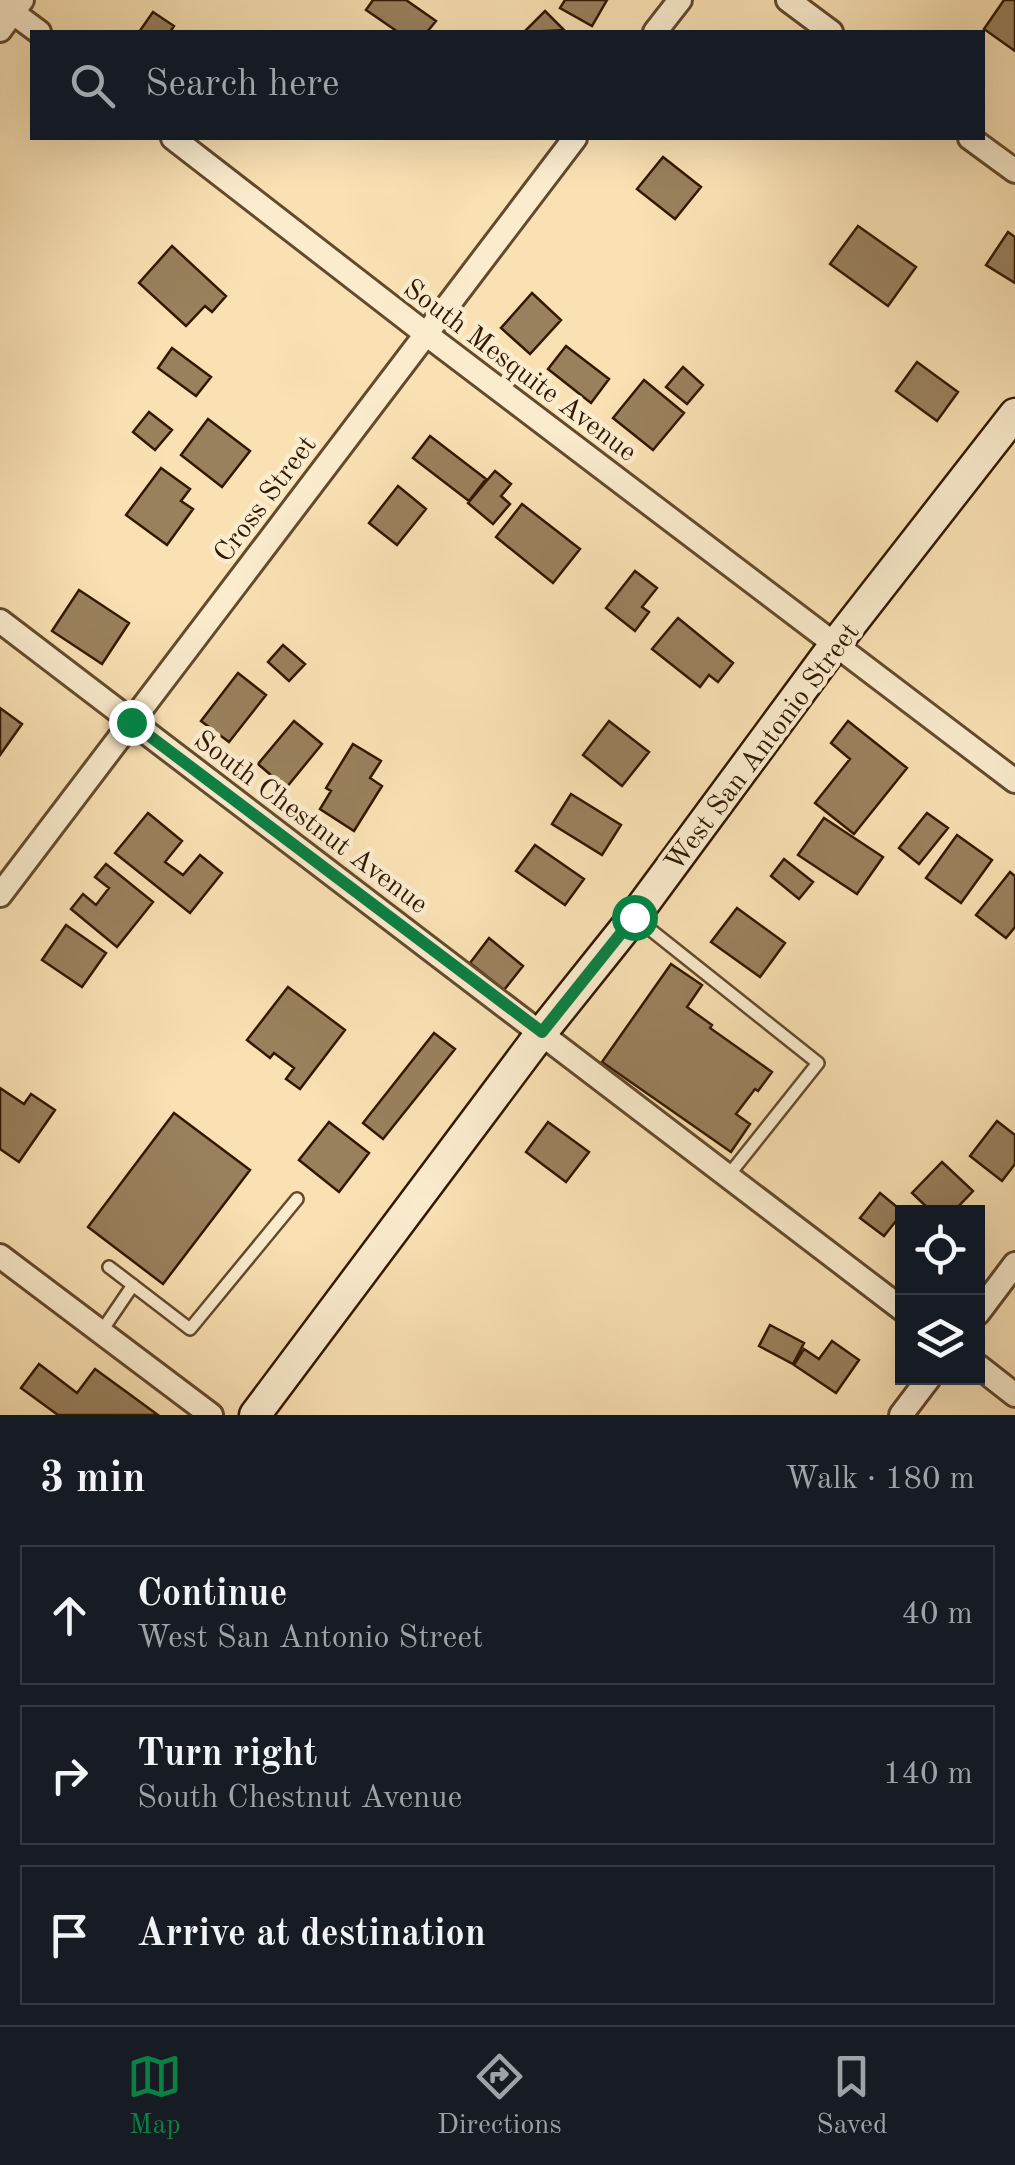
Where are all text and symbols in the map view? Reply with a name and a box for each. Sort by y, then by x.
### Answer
search box [30,30,985,140]
icon: search [65,58,120,113]
text: Search here [145,66,340,104]
street label: South Mesquite Avenue [398,275,641,468]
street label: Cross Street [210,431,323,568]
street label: West San Antonio Street [661,618,866,877]
route end [109,700,155,746]
street label: South Chestnut Avenue [188,727,432,920]
route start [612,895,658,941]
map controls [895,1205,985,1385]
button: locate [895,1205,985,1295]
button: layers [895,1295,985,1385]
text: 3 min [40,1459,146,1501]
text: Walk · 180 m [785,1464,975,1496]
text: Continue [137,1576,287,1614]
icon: ahead [42,1588,97,1643]
text: 40 m [902,1599,973,1631]
text: West San Antonio Street [137,1623,483,1655]
text: Turn right [137,1736,317,1774]
icon: right [42,1748,97,1803]
text: 140 m [883,1759,973,1791]
text: South Chestnut Avenue [137,1783,462,1815]
icon: arrive [42,1908,97,1963]
text: Arrive at destination [137,1916,486,1954]
tab: Map [127,2049,182,2144]
tab: Directions [437,2049,562,2144]
tab: Saved [816,2049,888,2144]

